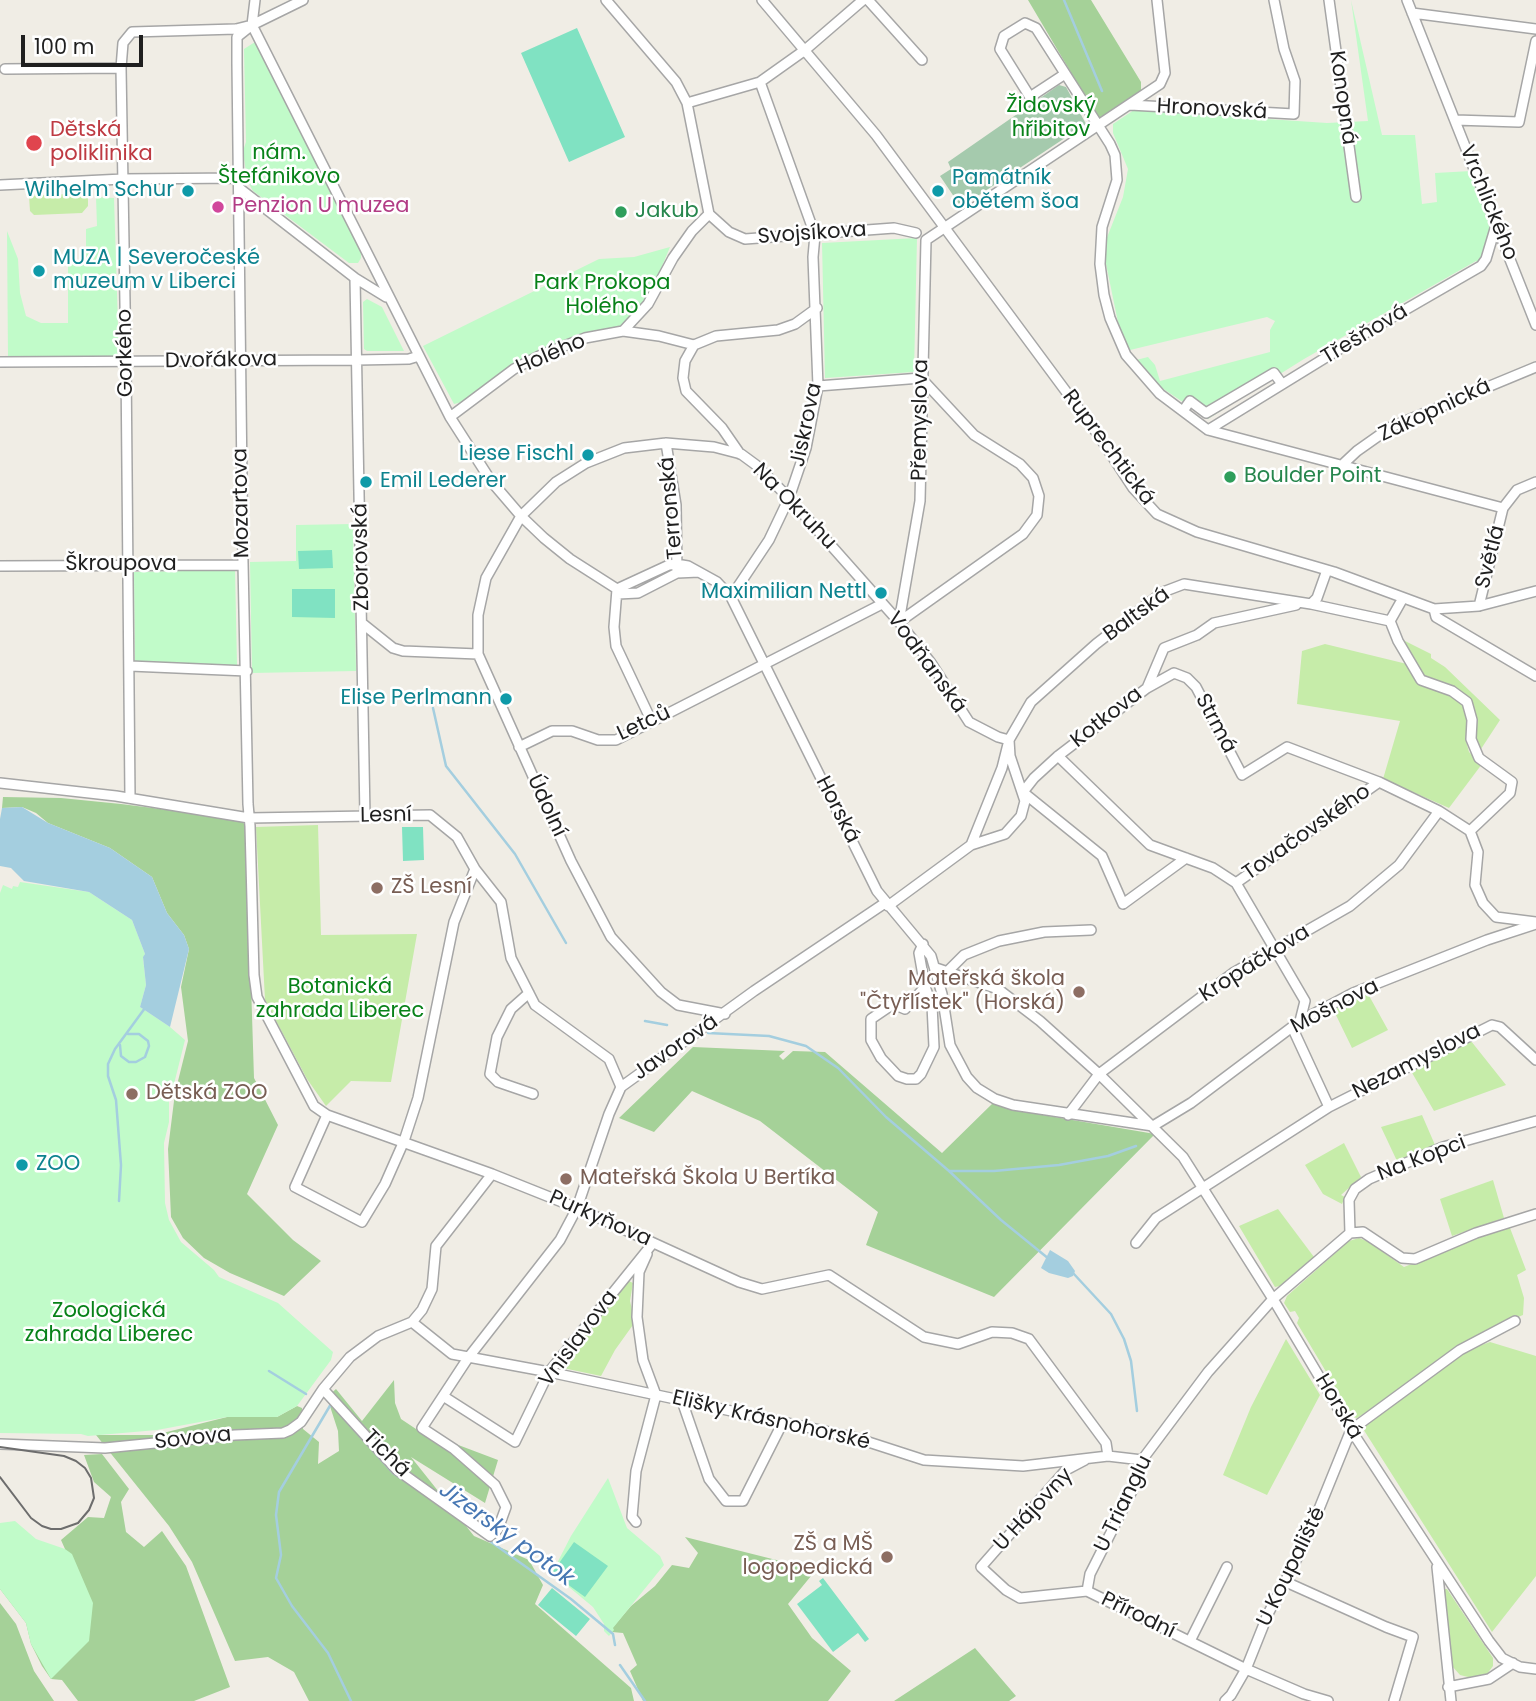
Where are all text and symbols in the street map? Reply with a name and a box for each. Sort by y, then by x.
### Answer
scale bar [24,21,147,65]
text: 100 m [34,32,94,61]
street label: Konopná [1323,49,1361,147]
park label: Židovský hřibitov [1006,94,1096,144]
street label: Hronovská [1156,95,1268,125]
place label: Dětská poliklinika [50,118,153,168]
marker: Dětská poliklinika [24,133,44,153]
park label: nám. Štefánikovo [218,141,340,191]
street label: Vrchlického [1453,142,1523,264]
place label: Památník obětem šoa [952,166,1079,216]
place label: Wilhelm Schur [25,178,174,204]
marker: Wilhelm Schur [180,183,196,199]
marker: Památník obětem šoa [930,183,946,199]
place label: Penzion U muzea [232,194,409,220]
marker: Penzion U muzea [210,199,226,215]
place label: Jakub [635,199,699,225]
marker: Jakub [613,204,629,220]
street label: Svojsíkova [757,218,867,250]
place label: MUZA | Severočeské muzeum v Liberci [53,246,260,296]
marker: MUZA | Severočeské muzeum v Liberci [31,263,47,279]
park label: Park Prokopa Holého [534,271,670,321]
street label: Třešňová [1317,299,1413,371]
street label: Gorkého [113,309,139,397]
street label: Holého [512,329,590,381]
street label: Dvořákova [165,347,277,375]
street label: Přemyslova [907,359,935,481]
street label: Zákopnická [1375,374,1495,448]
street label: Jiskrova [786,381,828,469]
street label: Ruprechtická [1056,385,1160,511]
place label: Liese Fischl [459,442,574,468]
marker: Liese Fischl [580,447,596,463]
street label: Mozartova [228,448,256,558]
street label: Terronská [655,456,689,560]
street label: Na Okruhu [747,459,841,555]
place label: Boulder Point [1244,464,1381,490]
place label: Emil Lederer [380,469,506,495]
marker: Boulder Point [1222,469,1238,485]
marker: Emil Lederer [358,474,374,490]
street label: Zborovská [348,503,376,611]
street label: Světlá [1471,523,1511,591]
street label: Škroupova [65,552,177,578]
place label: Maximilian Nettl [701,580,867,606]
street label: Baltská [1099,583,1175,647]
marker: Maximilian Nettl [873,585,889,601]
street label: Vodňanská [881,608,971,718]
street label: Kotkova [1066,682,1148,754]
place label: Elise Perlmann [340,686,492,712]
street label: Strmá [1189,690,1241,758]
marker: Elise Perlmann [498,691,514,707]
street label: Letců [613,701,675,747]
street label: Údolní [521,771,571,841]
street label: Horská [809,772,865,848]
street label: Tovačovského [1238,780,1376,886]
street label: Lesní [360,803,412,829]
place label: ZŠ Lesní [391,875,472,901]
marker: ZŠ Lesní [369,880,385,896]
street label: Kropáčkova [1195,920,1315,1008]
place label: Mateřská škola "Čtyřlístek" (Horská) [860,967,1065,1017]
street label: Mošnova [1287,974,1383,1040]
park label: Botanická zahrada Liberec [256,975,424,1025]
marker: Mateřská škola "Čtyřlístek" (Horská) [1071,984,1087,1000]
street label: Javorová [629,1010,723,1086]
street label: Nezamyslova [1349,1019,1485,1105]
place label: Dětská ZOO [146,1081,267,1107]
marker: Dětská ZOO [124,1086,140,1102]
street label: Na Kopci [1374,1131,1470,1187]
place label: ZOO [36,1152,80,1178]
marker: ZOO [14,1157,30,1173]
place label: Mateřská Škola U Bertíka [580,1166,835,1192]
marker: Mateřská Škola U Bertíka [558,1171,574,1187]
street label: Purkyňova [545,1185,655,1253]
street label: Vnislavova [535,1286,623,1392]
park label: Zoologická zahrada Liberec [25,1299,193,1349]
street label: Horská [1309,1370,1367,1444]
street label: Elišky Krásnohorské [670,1386,872,1456]
street label: Sovova [153,1422,233,1456]
street label: Tichá [357,1425,415,1483]
street label: U Trianglu [1090,1451,1158,1557]
street label: U Hájovny [989,1463,1079,1557]
water label: Jizerský potok [433,1477,579,1593]
street label: U Koupaliště [1252,1503,1332,1631]
place label: ZŠ a MŠ logopedická [742,1532,873,1582]
marker: ZŠ a MŠ logopedická [879,1549,895,1565]
street label: Přírodní [1097,1587,1179,1645]

